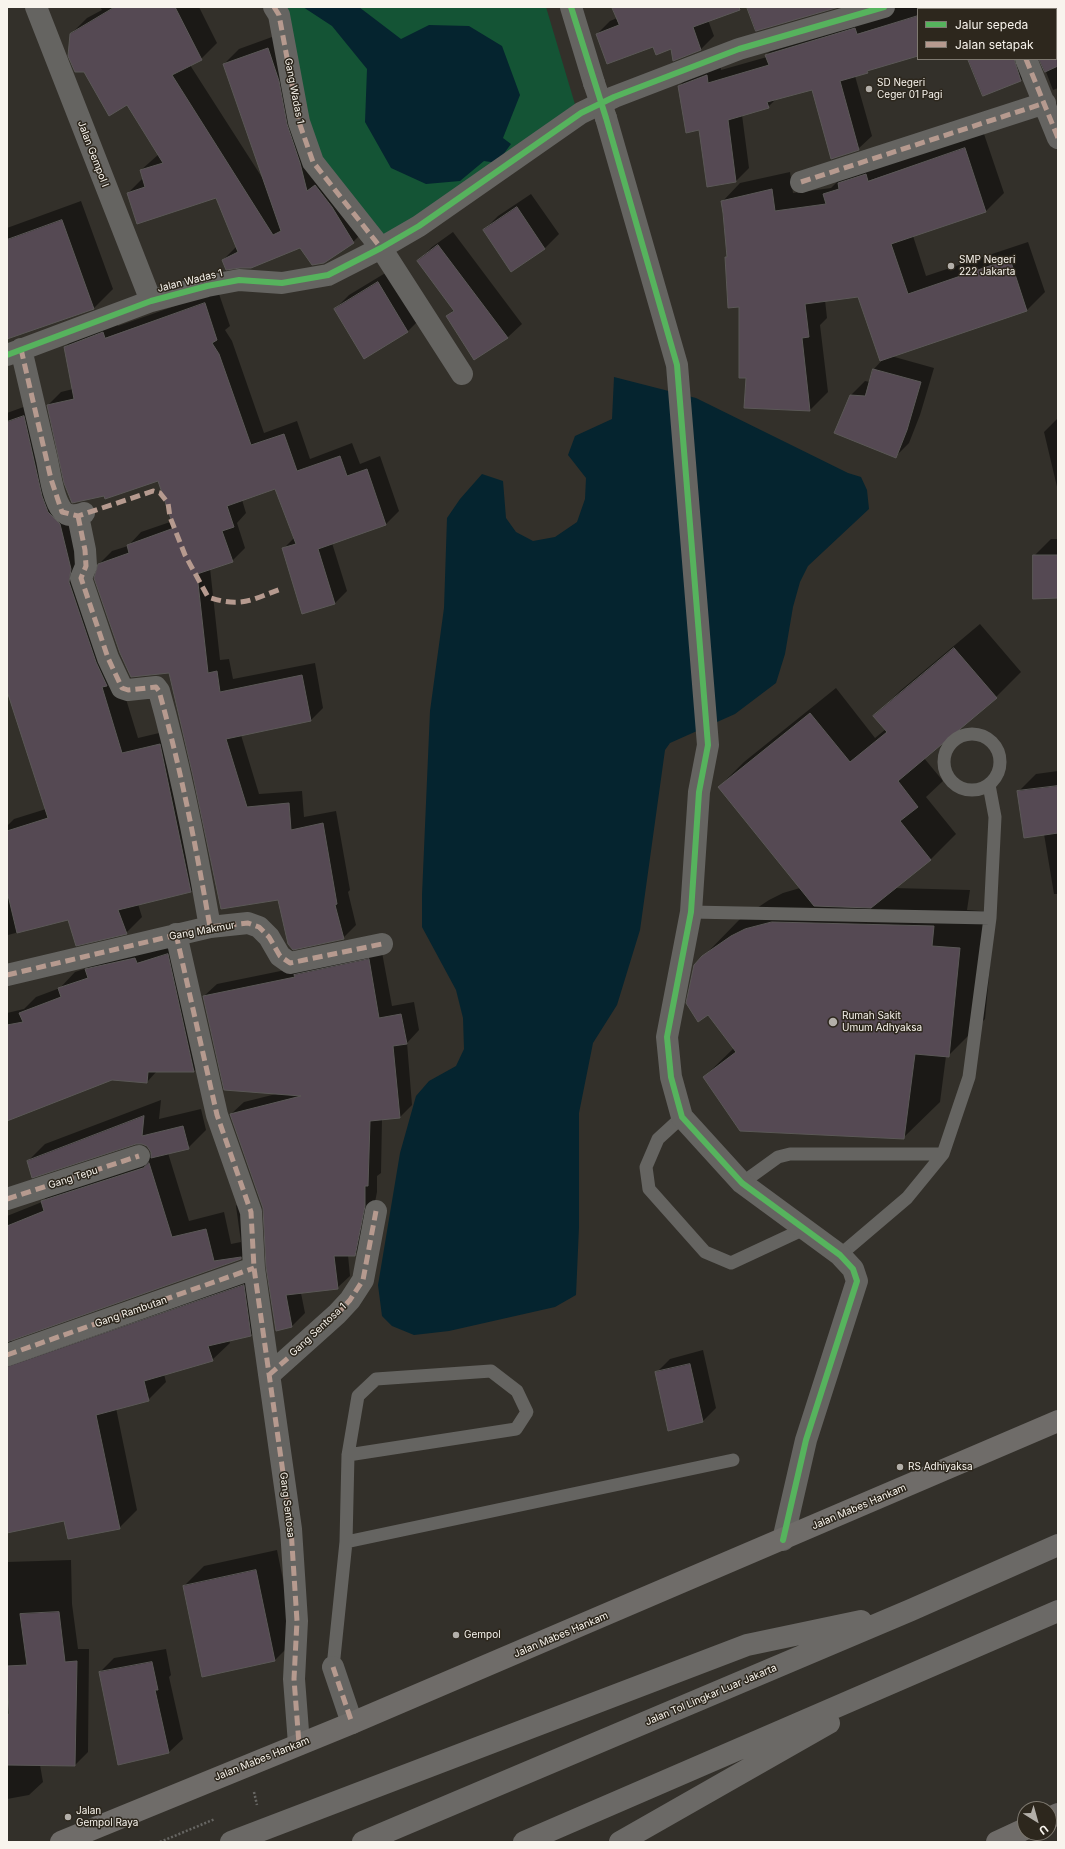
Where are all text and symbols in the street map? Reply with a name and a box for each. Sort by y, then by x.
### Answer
legend [917,8,1057,60]
text: Jalur sepeda [955,17,1028,32]
text: Jalan setapak [955,37,1034,52]
street label: Gang Wadas 1 [282,57,306,125]
place label: SD Negeri Ceger 01 Pagi [877,77,942,100]
marker: SD Negeri Ceger 01 Pagi [864,84,874,94]
street label: Jalan Gempol I [75,119,111,189]
place label: SMP Negeri 222 Jakarta [959,254,1015,278]
marker: SMP Negeri 222 Jakarta [946,261,956,271]
street label: Jalan Wadas 1 [156,267,224,295]
street label: Gang Makmur [168,919,236,943]
place label: Rumah Sakit Umum Adhyaksa [842,1010,922,1034]
marker: Rumah Sakit Umum Adhyaksa [827,1016,839,1028]
street label: Gang Tepu [47,1164,99,1192]
street label: Gang Rambutan [93,1294,169,1330]
street label: Gang Sentosa 1 [287,1301,349,1359]
place label: RS Adhiyaksa [908,1461,973,1473]
marker: RS Adhiyaksa [895,1462,905,1472]
street label: Gang Sentosa [277,1471,297,1539]
street label: Jalan Mabes Hankam [810,1482,908,1532]
street label: Jalan Mabes Hankam [512,1610,610,1660]
place label: Gempol [464,1629,501,1641]
marker: Gempol [451,1630,461,1640]
street label: Jalan Tol Lingkar Luar Jakarta [643,1662,779,1728]
street label: Jalan Mabes Hankam [213,1734,311,1784]
north arrow [1017,1801,1057,1841]
place label: Jalan Gempol Raya [76,1805,138,1828]
marker: Jalan Gempol Raya [63,1812,73,1822]
text: U [1036,1822,1051,1838]

